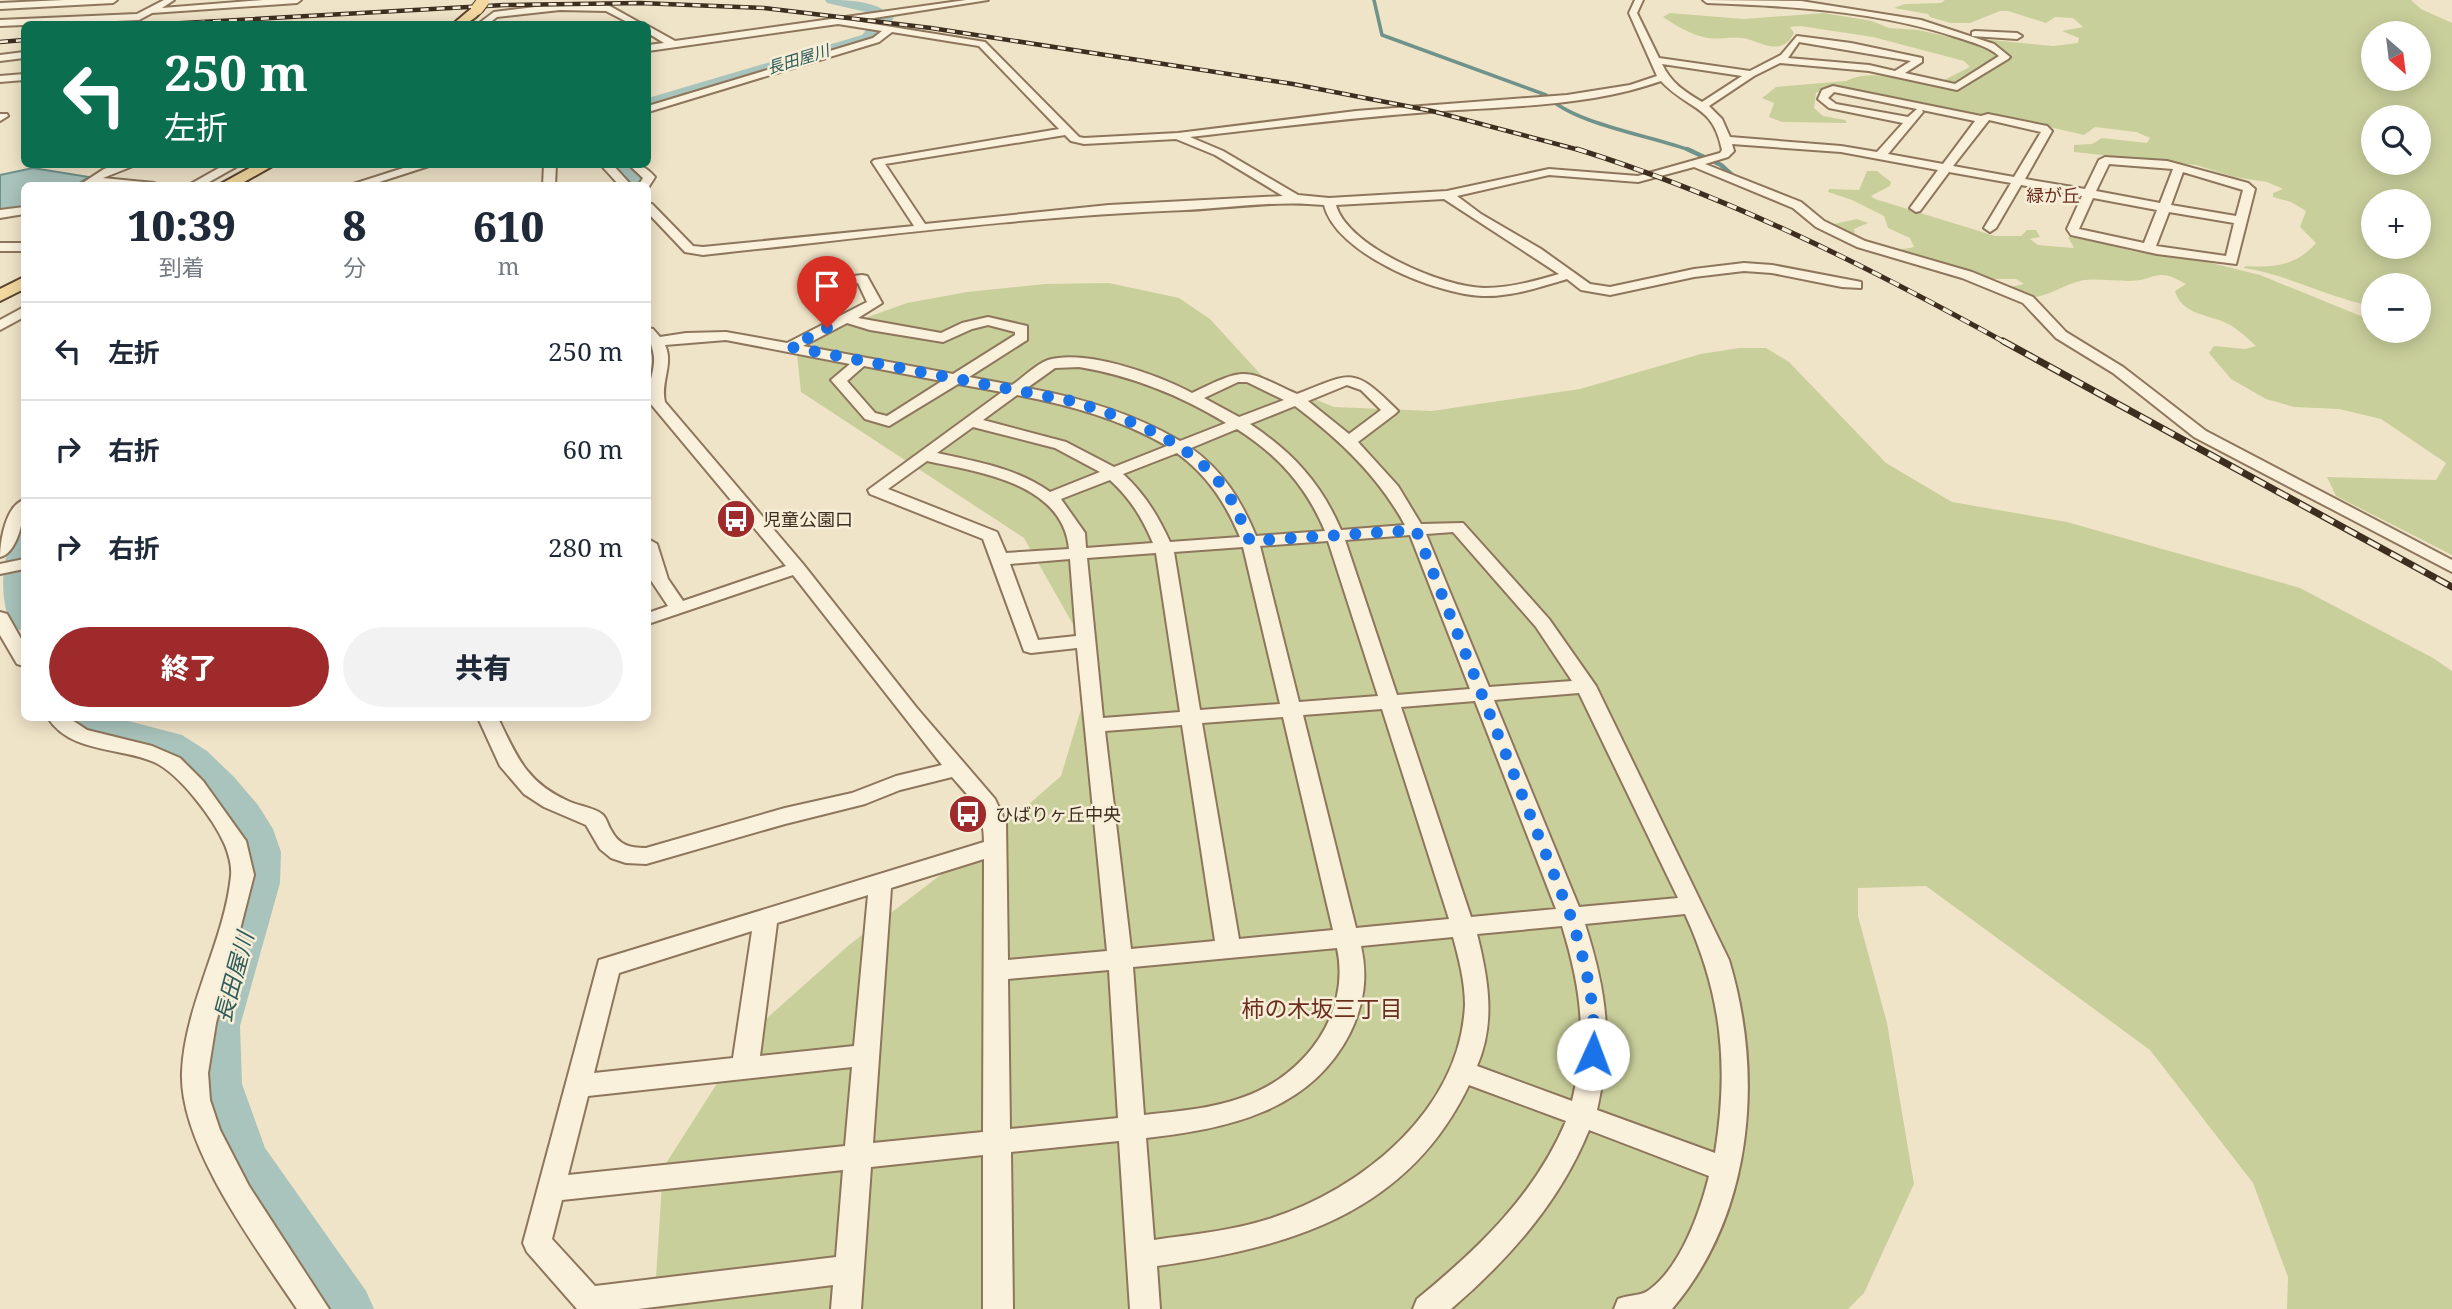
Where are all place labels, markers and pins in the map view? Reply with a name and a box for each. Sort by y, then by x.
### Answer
pin [797,256,857,328]
bus stop icon: 児童公園口 [715,498,757,540]
place label: 児童公園口 [763,507,853,531]
bus stop icon: ひばりヶ丘中央 [947,793,989,835]
place label: ひばりヶ丘中央 [995,802,1121,826]

